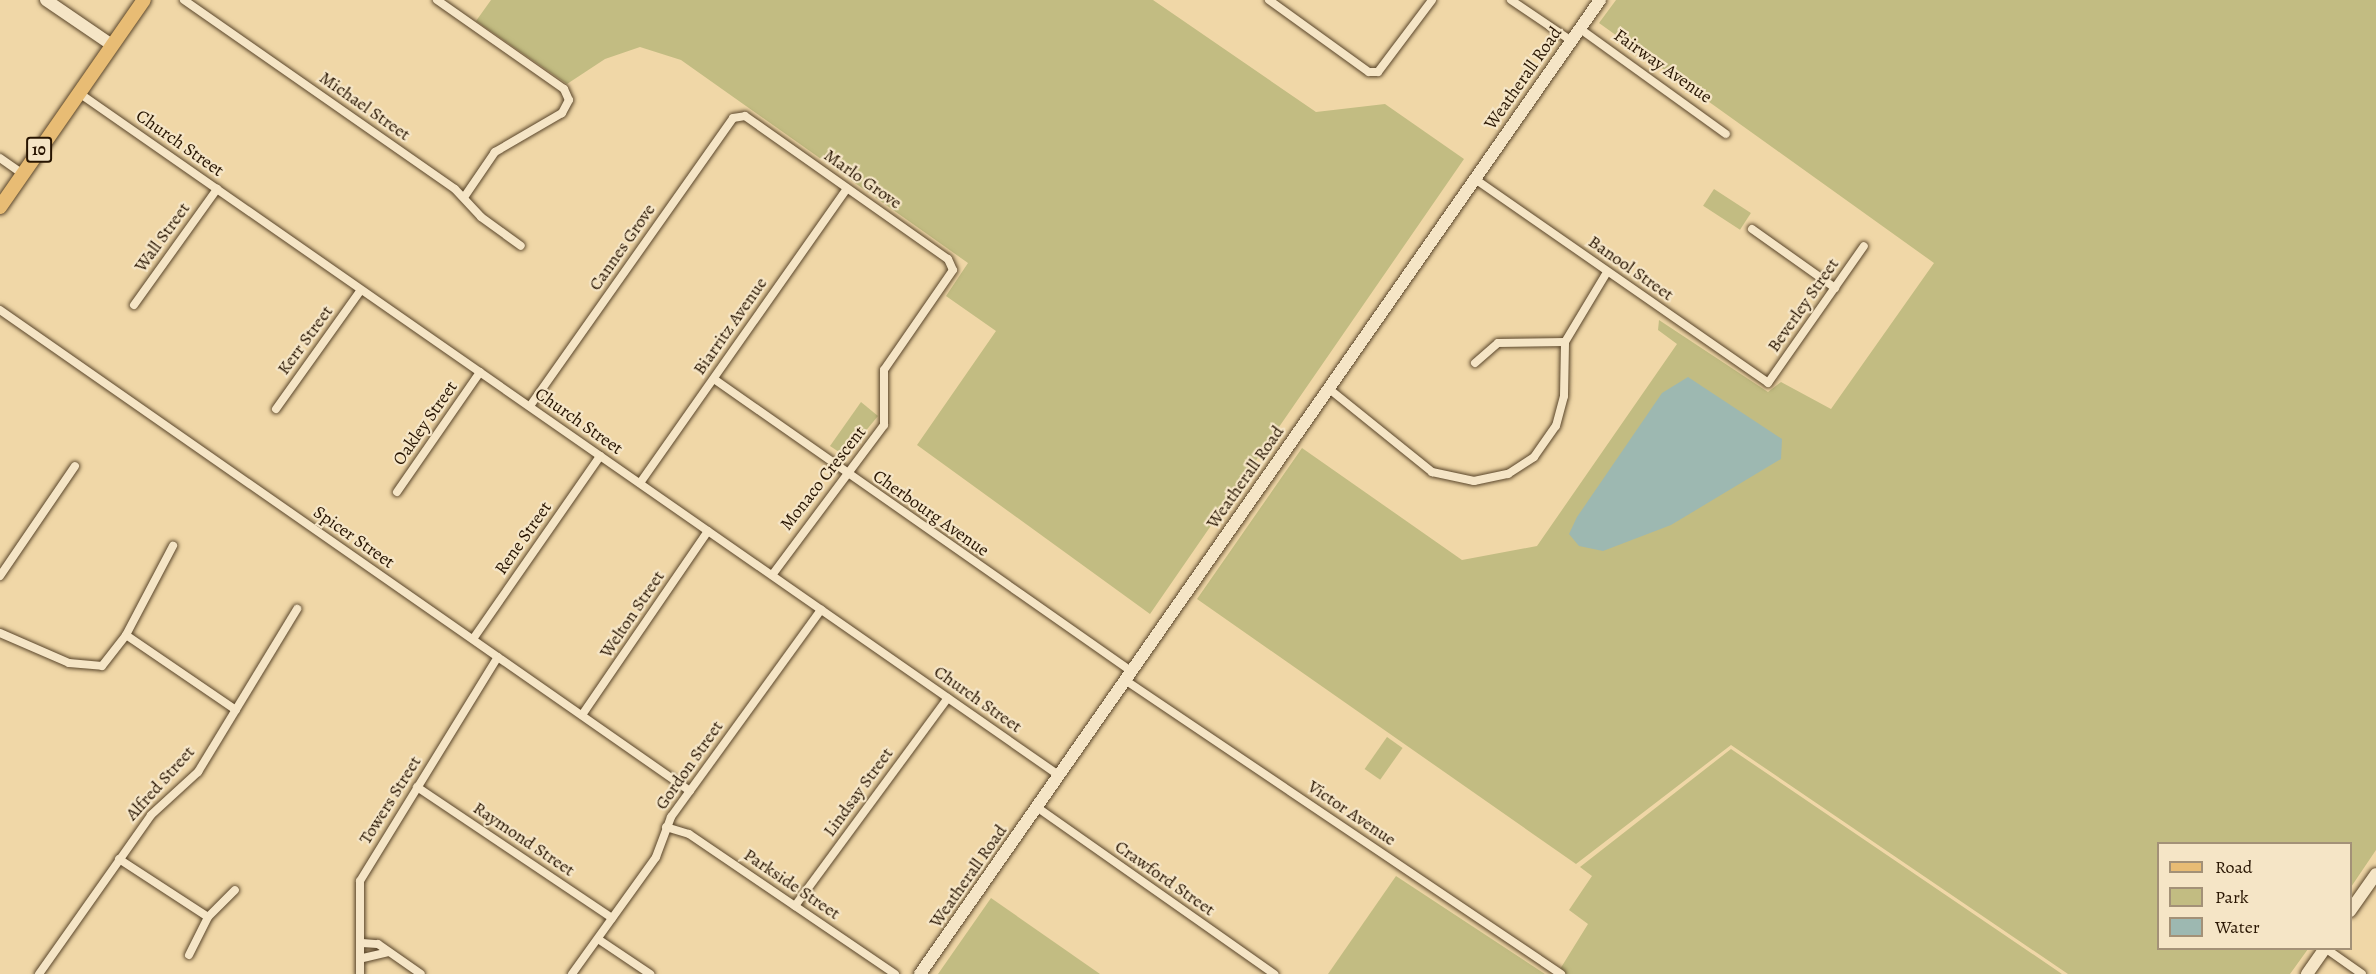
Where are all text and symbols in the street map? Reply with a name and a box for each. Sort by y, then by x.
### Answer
street label: Weatherall Road [1480,22,1566,134]
street label: Fairway Avenue [1610,24,1716,108]
street label: Michael Street [315,67,415,145]
street label: Church Street [132,105,228,181]
road number: 10 [26,137,52,163]
street label: Marlo Grove [820,144,906,214]
street label: Wall Street [130,198,194,276]
street label: Cannes Grove [584,199,660,295]
street label: Banool Street [1584,231,1678,305]
street label: Beverley Street [1763,254,1843,356]
street label: Biarritz Avenue [688,273,772,379]
street label: Kerr Street [273,301,337,379]
street label: Oakley Street [388,377,462,469]
street label: Church Street [531,383,627,459]
street label: Weatherall Road [1202,421,1288,533]
street label: Monaco Crescent [776,422,870,534]
street label: Cherbourg Avenue [869,465,993,561]
street label: Rene Street [490,497,556,579]
street label: Spicer Street [309,501,399,573]
street label: Welton Street [595,566,669,662]
street label: Church Street [930,661,1026,737]
street label: Gordon Street [650,716,728,814]
street label: Alfred Street [121,741,199,825]
street label: Lindsay Street [818,743,898,841]
street label: Towers Street [354,752,426,848]
street label: Victor Avenue [1304,776,1400,850]
street label: Raymond Street [469,797,579,881]
street label: Weatherall Road [925,820,1011,932]
street label: Crawford Street [1111,836,1219,920]
legend [2157,842,2352,950]
street label: Parkside Street [740,844,844,924]
text: Road [2215,855,2252,879]
text: Park [2215,885,2249,909]
text: Water [2215,915,2260,939]

